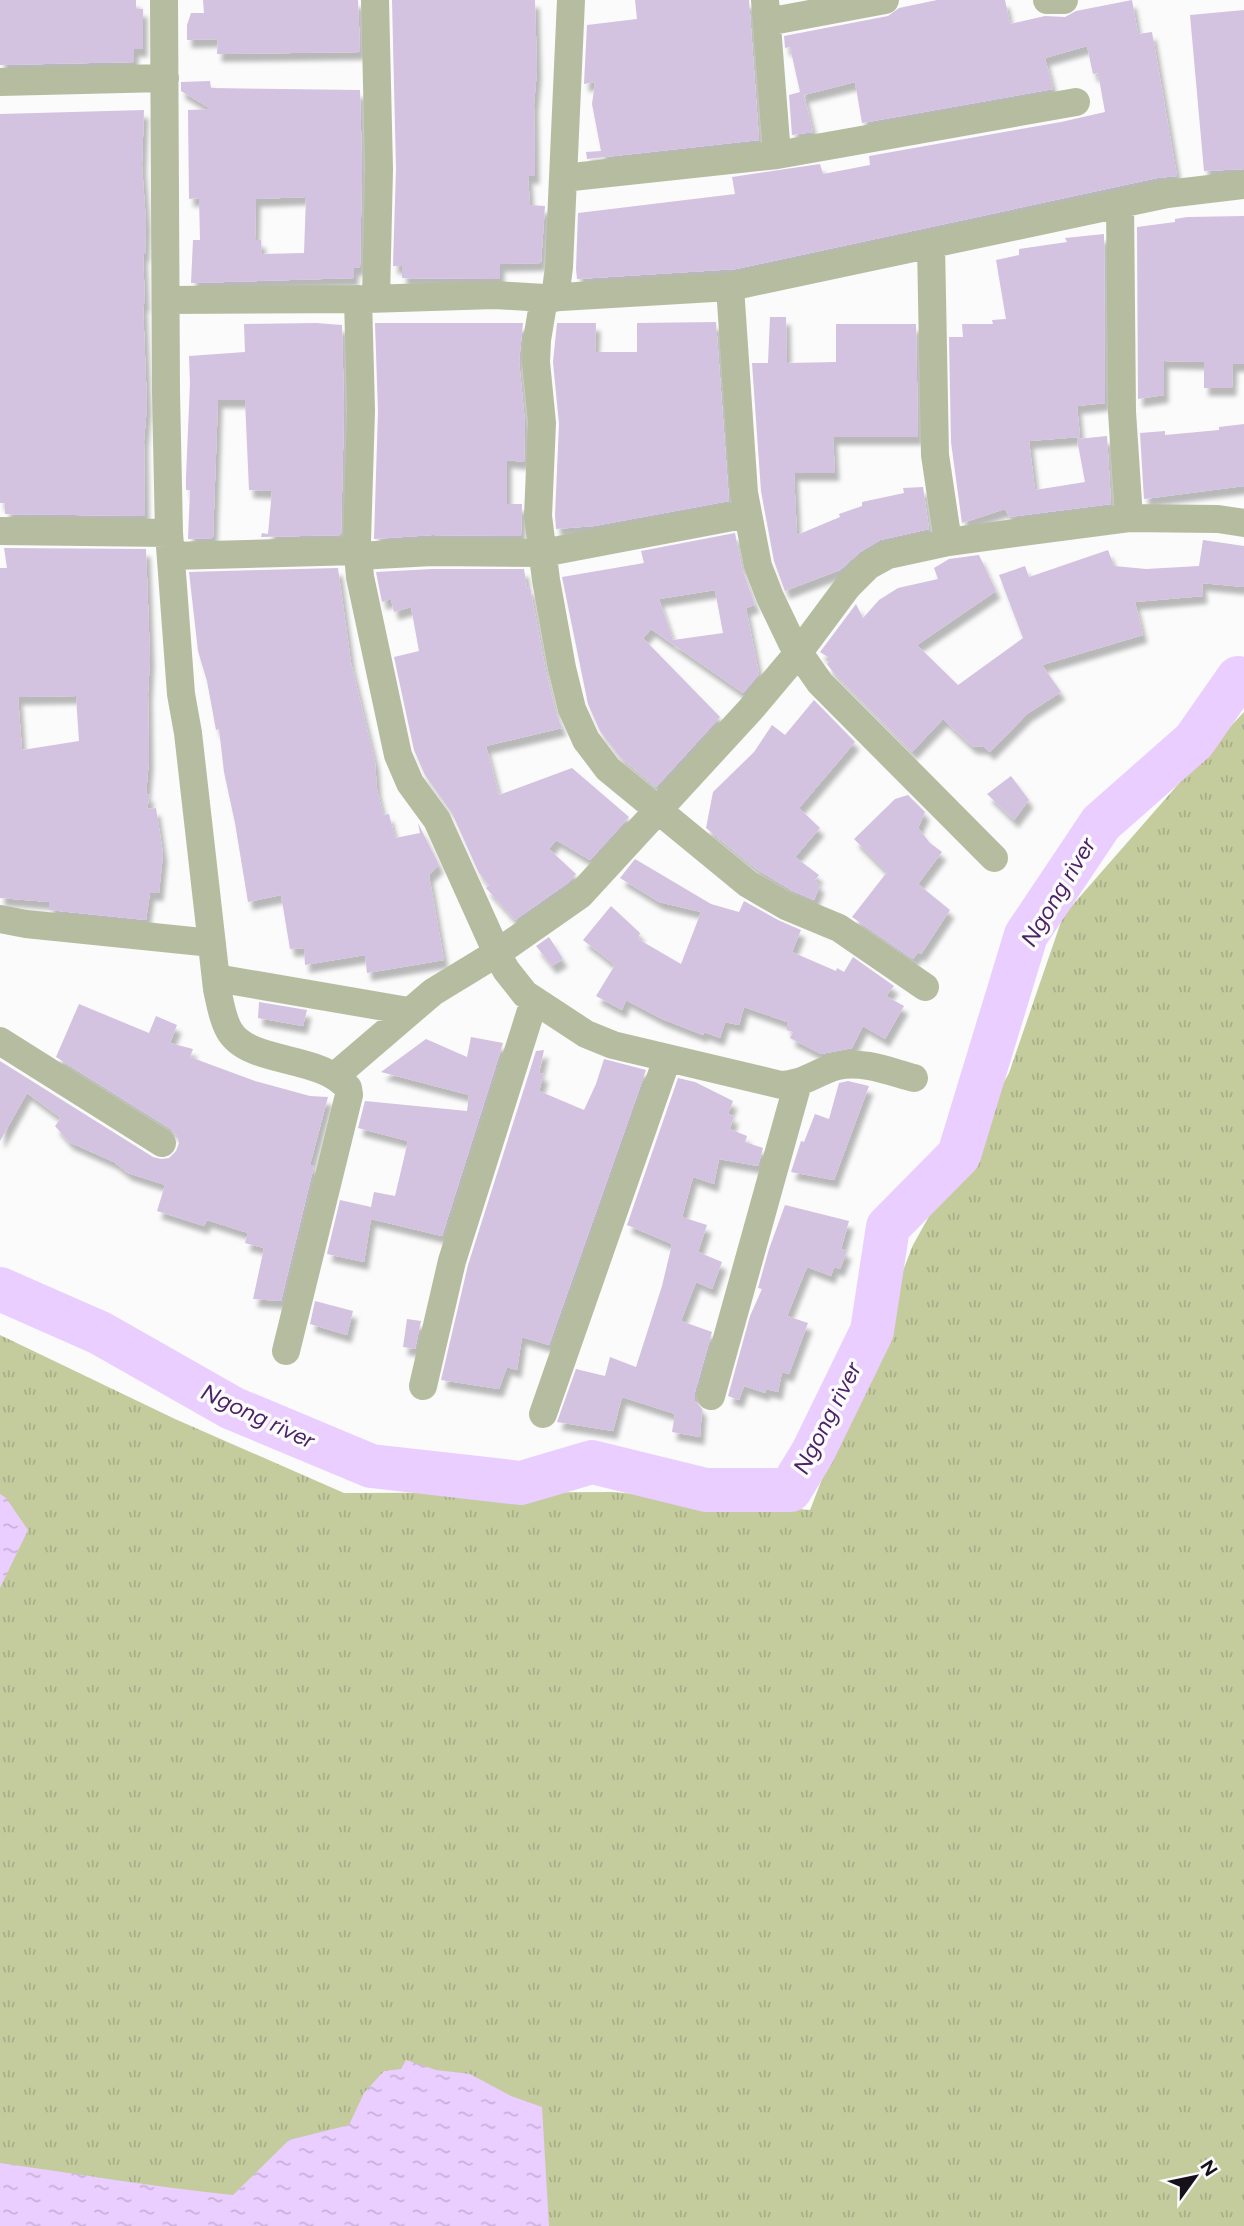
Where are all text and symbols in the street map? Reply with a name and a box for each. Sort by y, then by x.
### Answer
water label: Ngong river [1015,832,1102,951]
water label: Ngong river [787,1356,868,1479]
water label: Ngong river [197,1378,320,1455]
north arrow [1160,2142,1230,2212]
text: N [1195,2156,1222,2180]

